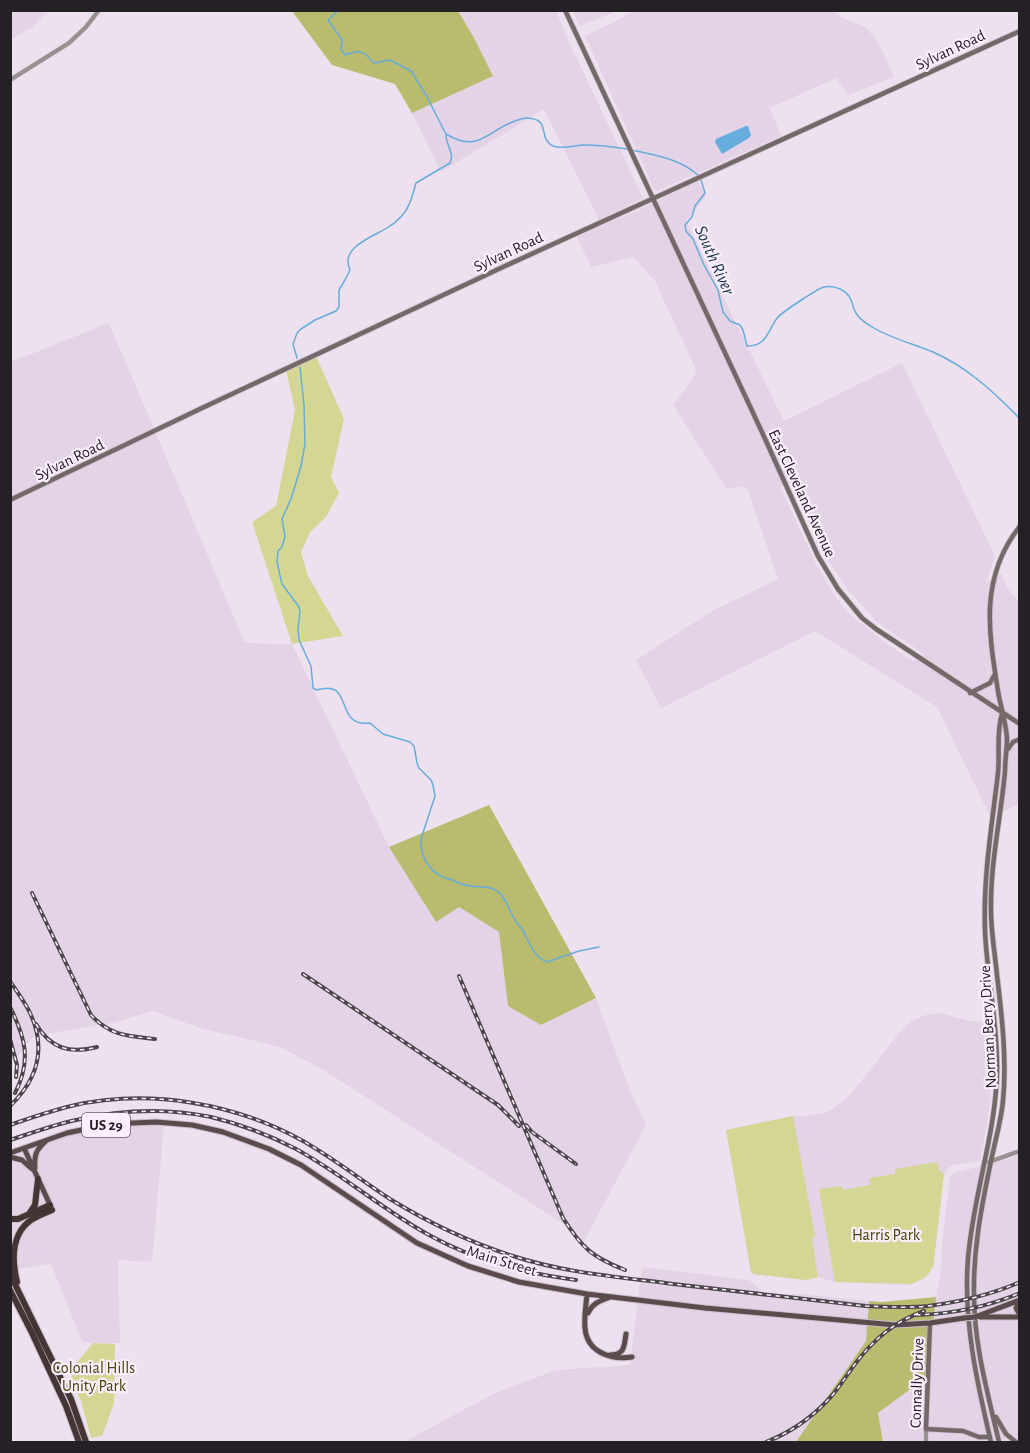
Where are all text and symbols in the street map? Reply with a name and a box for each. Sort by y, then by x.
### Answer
street label: Sylvan Road [913,27,988,74]
water label: South River [691,223,738,299]
street label: Sylvan Road [471,229,546,276]
street label: East Cleveland Avenue [765,427,839,560]
street label: Sylvan Road [32,436,107,484]
street label: Norman Berry Drive [977,965,1000,1089]
road number: US 29 [82,1113,130,1137]
park label: Harris Park [852,1227,921,1243]
street label: Main Street [465,1243,539,1279]
street label: Connally Drive [907,1338,928,1428]
park label: Colonial Hills Unity Park [53,1360,135,1395]

